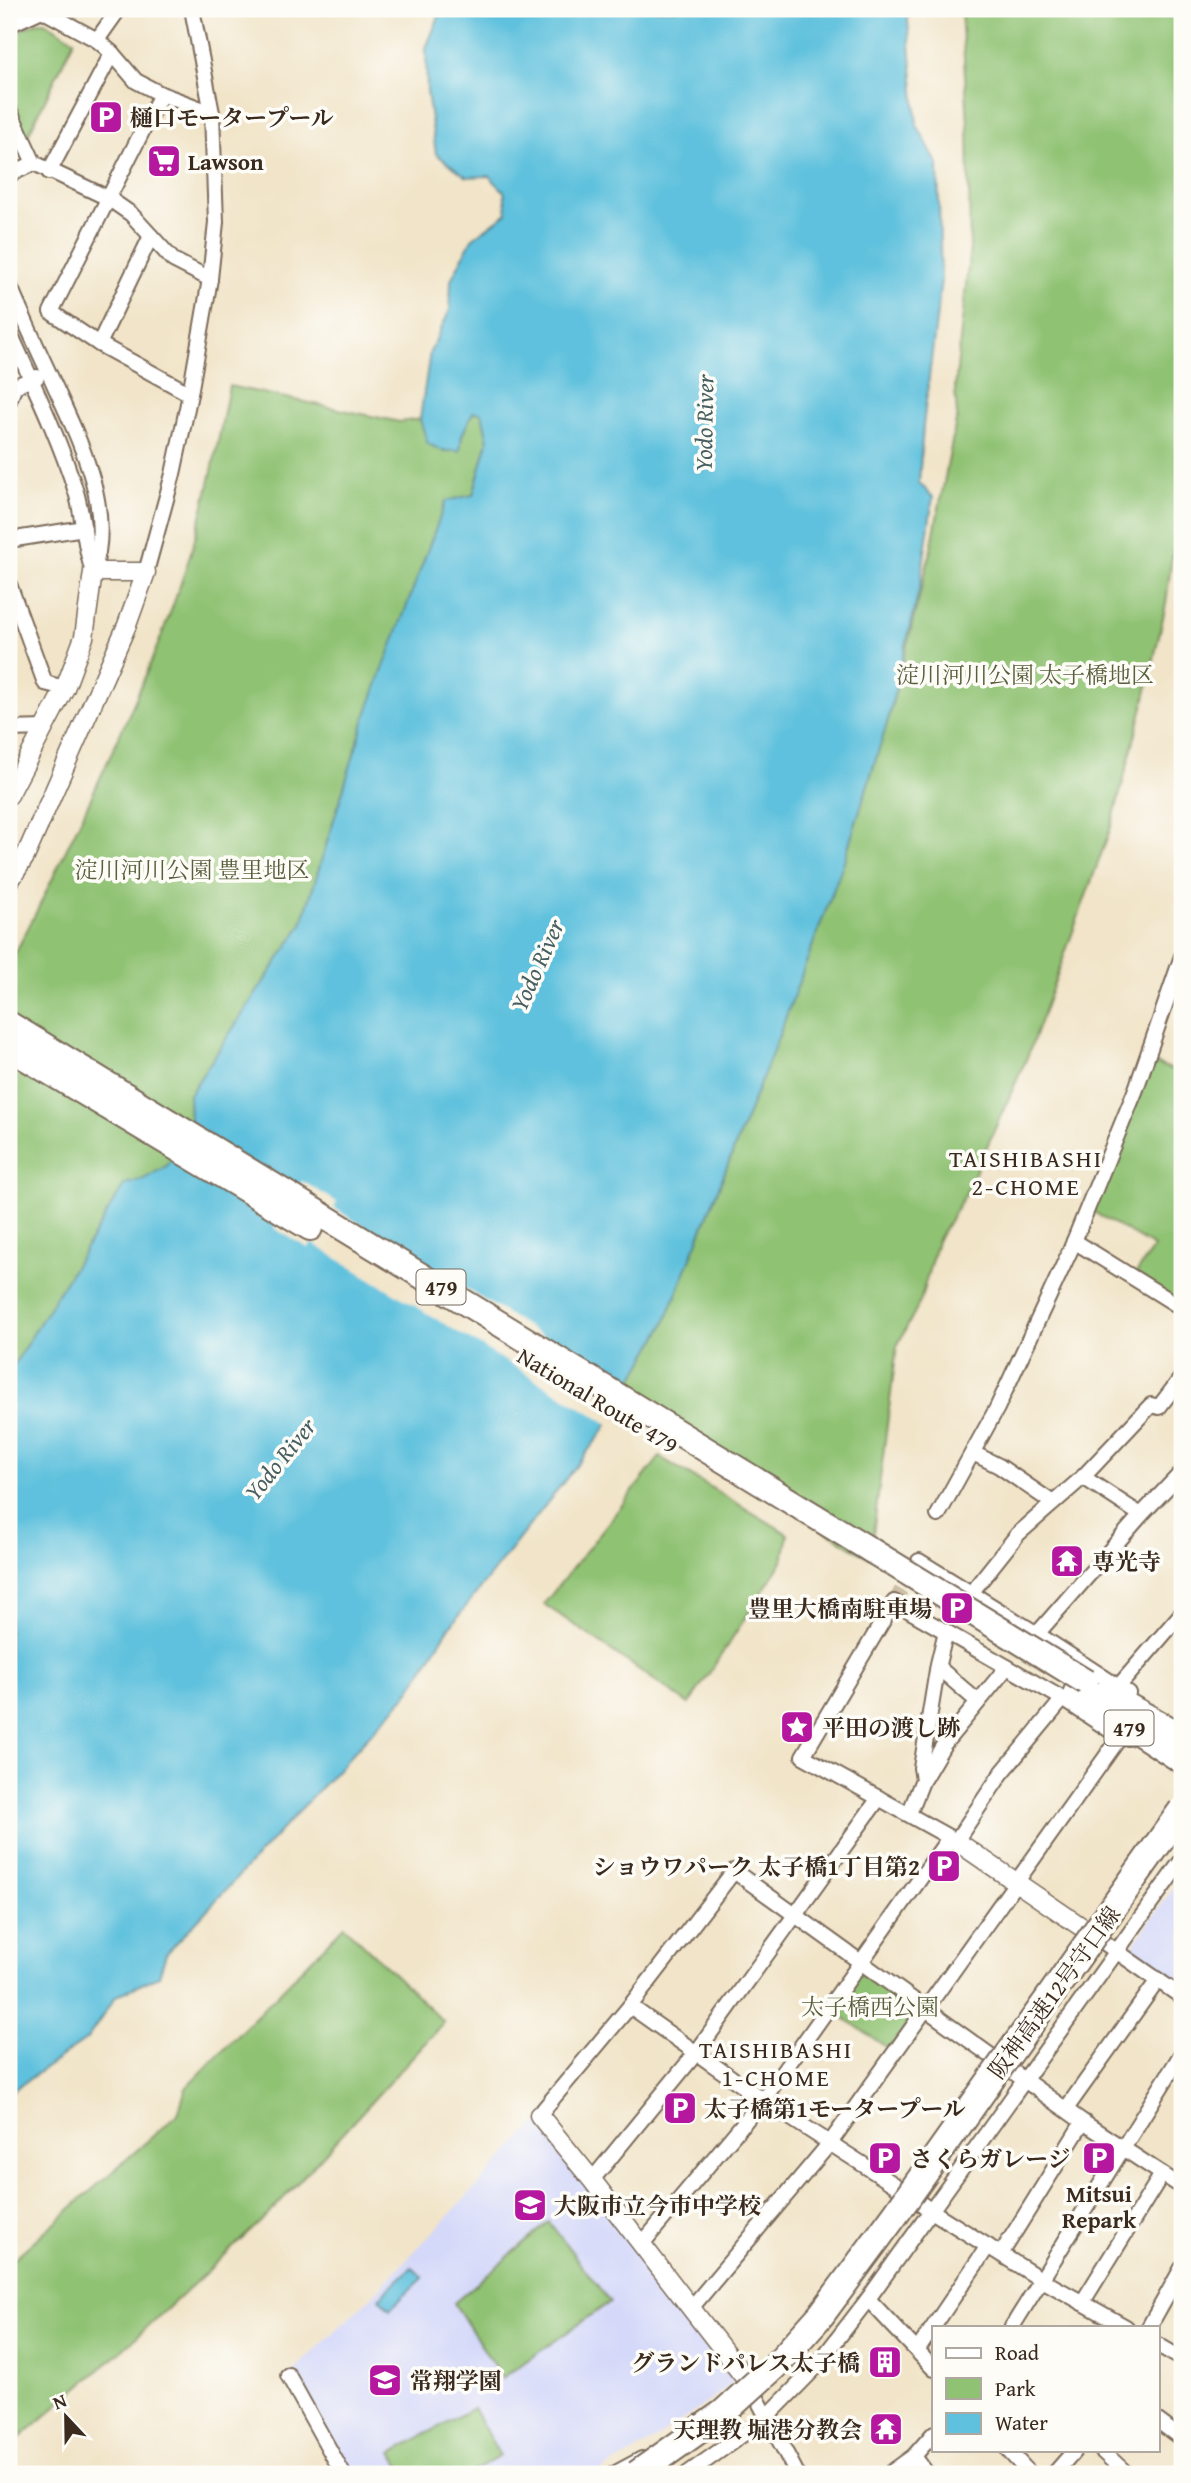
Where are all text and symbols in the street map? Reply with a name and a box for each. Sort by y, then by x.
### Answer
parking icon: 樋口モータープール [87,98,125,136]
place label: 樋口モータープール [130,101,334,134]
supermarket icon: Lawson [145,142,183,180]
place label: Lawson [188,145,264,178]
water label: Yodo River [686,373,722,472]
park label: 淀川河川公園 太子橋地区 [896,658,1154,691]
park label: 淀川河川公園 豊里地区 [74,853,310,886]
water label: Yodo River [501,912,573,1017]
district label: TAISHIBASHI 2-CHOME [949,1141,1103,1204]
road number: 479 [416,1270,466,1304]
street label: National Route 479 [511,1339,685,1461]
water label: Yodo River [236,1409,325,1508]
temple icon: 専光寺 [1048,1542,1086,1580]
place label: 専光寺 [1092,1545,1161,1578]
parking icon: 豊里大橋南駐車場 [938,1589,976,1627]
place label: 豊里大橋南駐車場 [748,1592,932,1625]
place icon: 平田の渡し跡 [778,1708,816,1746]
road number: 479 [1104,1710,1154,1746]
place label: 平田の渡し跡 [822,1711,960,1744]
parking icon: ショウワパーク 太子橋1丁目第2 [925,1847,963,1885]
place label: ショウワパーク 太子橋1丁目第2 [593,1850,920,1883]
street label: 阪神高速12号守口線 [980,1899,1128,2085]
park label: 太子橋西公園 [801,1990,939,2023]
district label: TAISHIBASHI 1-CHOME [699,2032,853,2095]
parking icon: 太子橋第1モータープール [661,2089,699,2127]
place label: 太子橋第1モータープール [704,2092,966,2125]
parking icon: さくらガレージ [866,2139,904,2177]
parking icon: Mitsui Repark [1080,2139,1118,2177]
place label: さくらガレージ [910,2142,1071,2175]
place label: Mitsui Repark [1062,2177,1137,2236]
school or university icon: 大阪市立今市中学校 [511,2186,549,2224]
place label: 大阪市立今市中学校 [554,2189,761,2222]
legend [932,2326,1160,2452]
text: Road [995,2337,1040,2368]
building icon: グランドパレス太子橋 [866,2343,904,2381]
place label: グランドパレス太子橋 [631,2346,860,2379]
school or university icon: 常翔学園 [366,2361,404,2399]
place label: 常翔学園 [410,2364,502,2397]
text: Park [995,2373,1036,2404]
north arrow [32,2382,102,2452]
text: N [48,2386,71,2417]
text: Water [995,2407,1048,2438]
temple icon: 天理教 堀港分教会 [867,2410,905,2448]
place label: 天理教 堀港分教会 [673,2413,862,2446]

